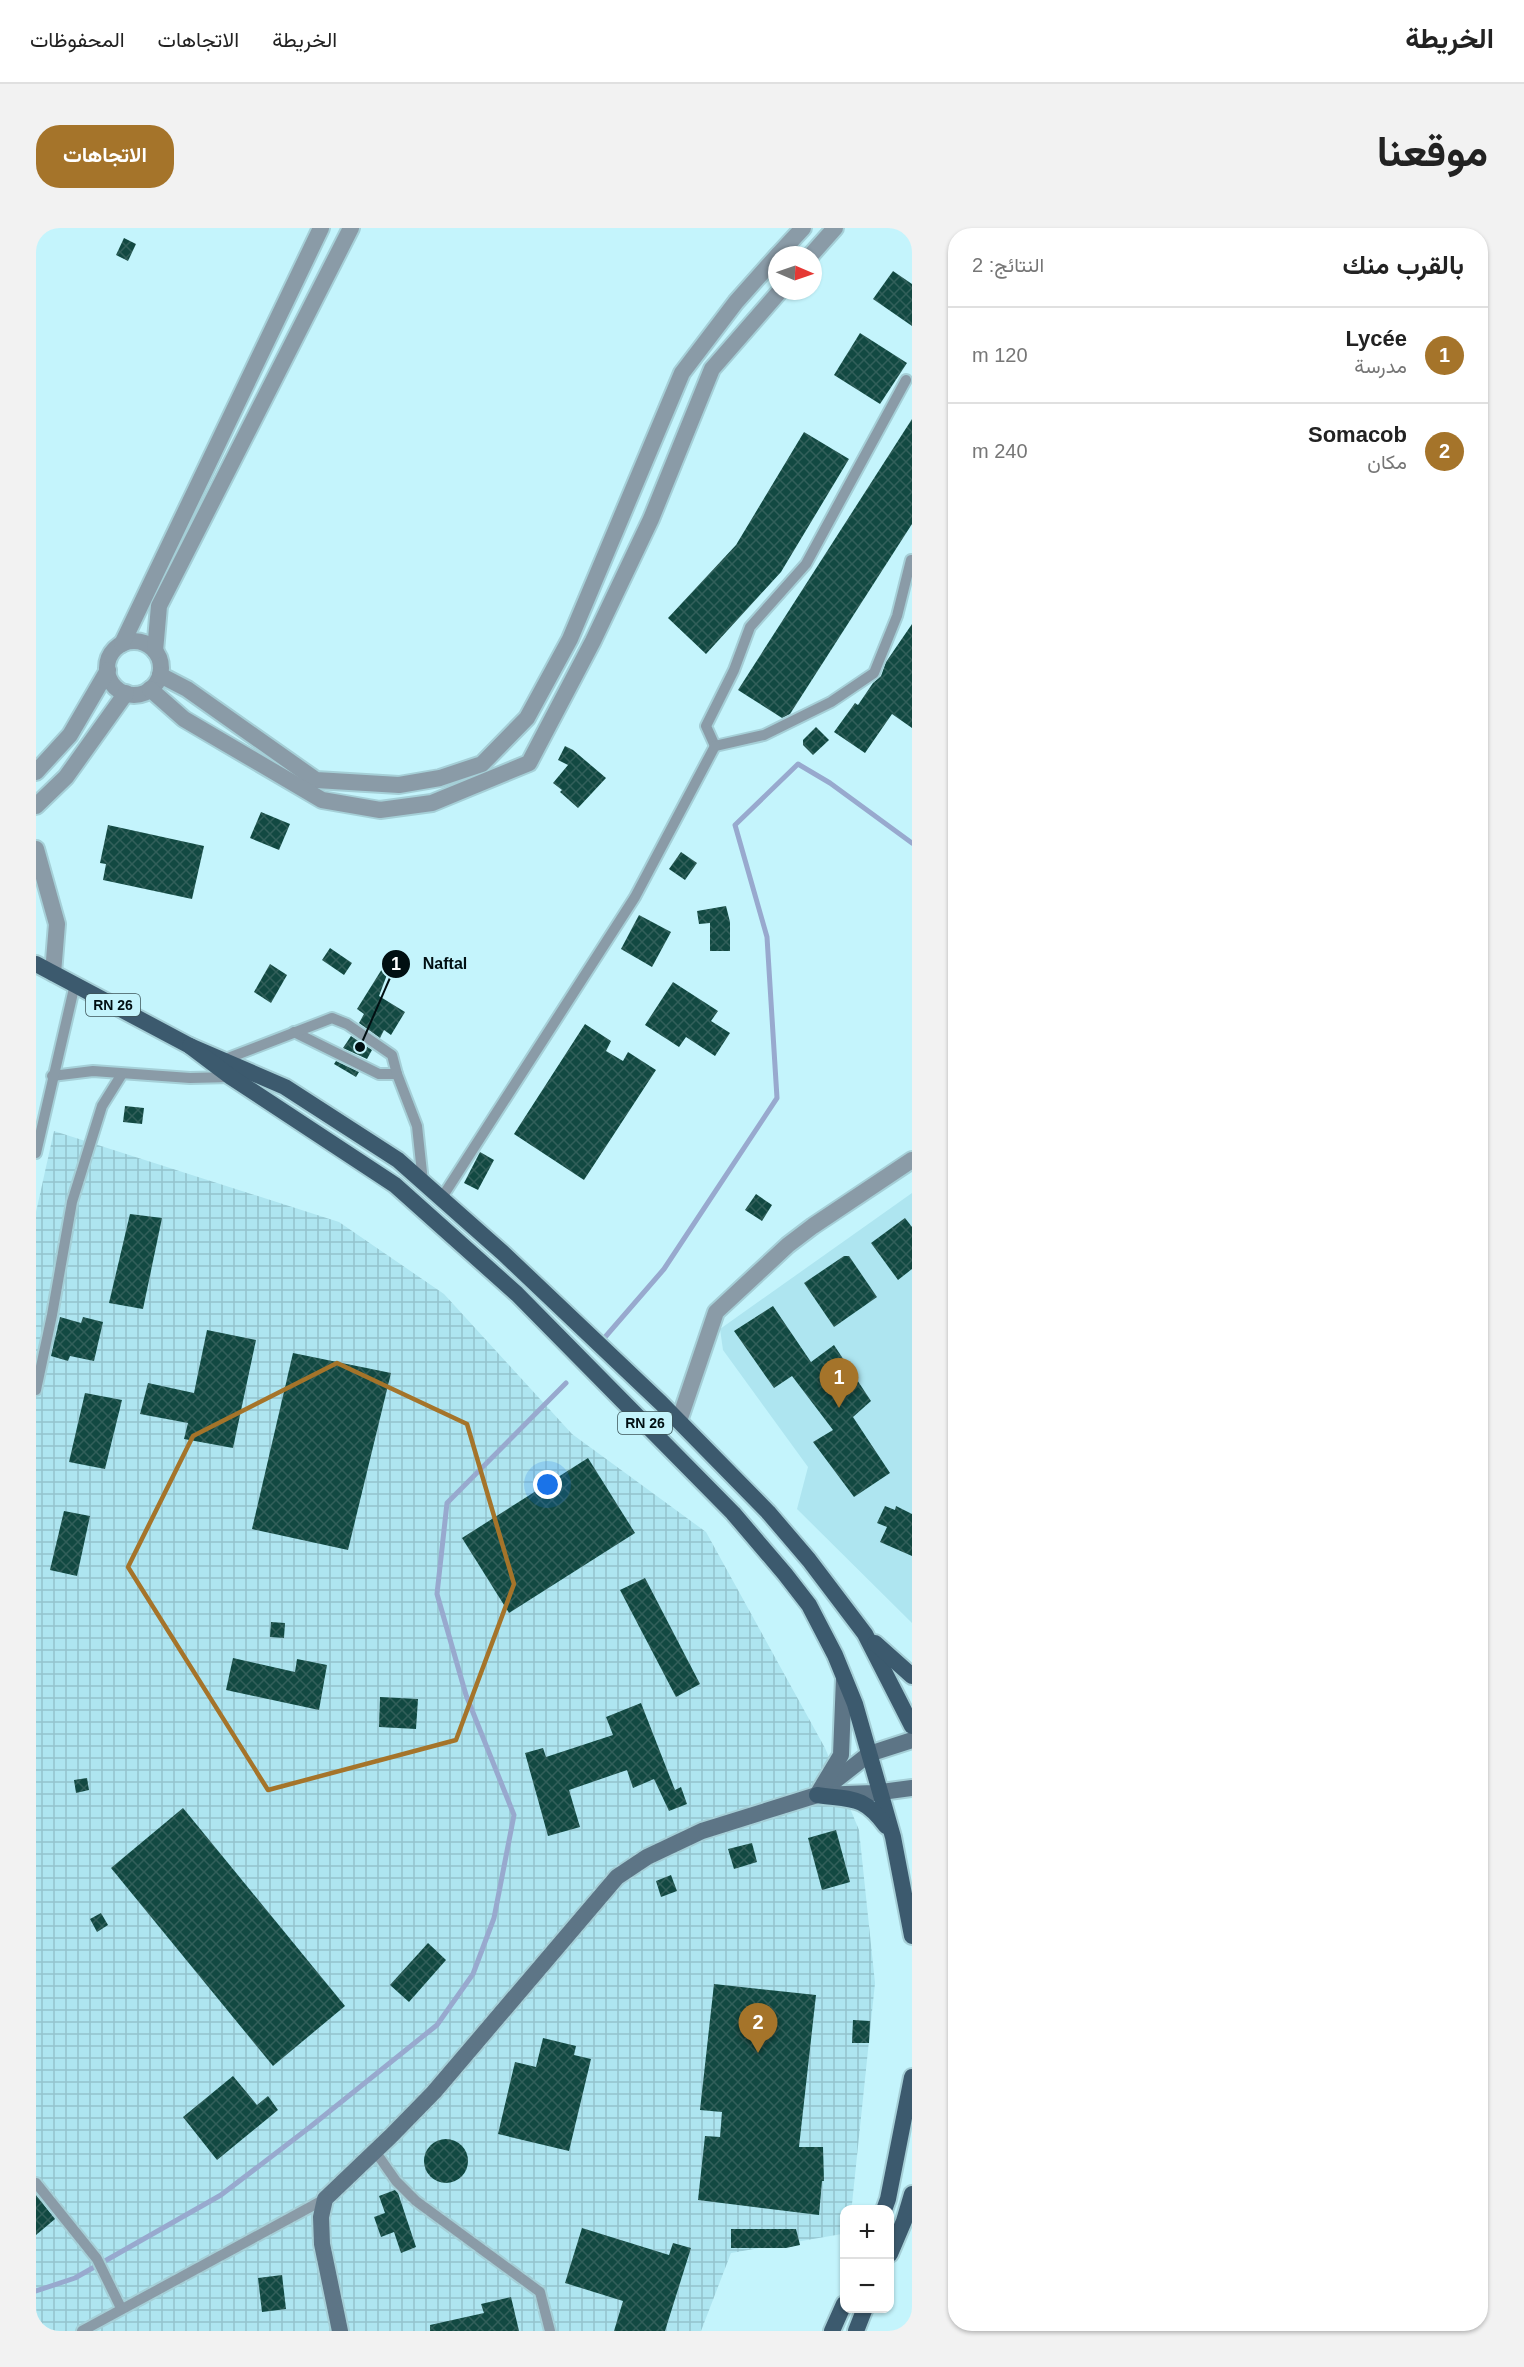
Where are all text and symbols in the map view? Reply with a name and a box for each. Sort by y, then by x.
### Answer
text: الخريطة [1405,23,1494,54]
text: المحفوظات [30,28,125,51]
text: الاتجاهات [158,28,239,51]
text: الخريطة [272,28,337,51]
button: الاتجاهات [36,125,174,188]
text: موقعنا [1377,128,1488,175]
north arrow [768,246,822,300]
text: بالقرب منك [1343,250,1464,280]
text: النتائج: 2 [972,254,1044,276]
text: Lycée [1345,326,1407,351]
text: 120 m [972,344,1028,366]
text: 1 [1439,344,1450,366]
text: مدرسة [1354,355,1407,377]
text: Somacob [1308,422,1407,447]
text: 240 m [972,440,1028,462]
text: 2 [1439,440,1450,462]
text: مكان [1367,451,1407,473]
callout: Naftal [381,947,479,981]
text: 1 [391,954,401,974]
text: Naftal [423,955,467,972]
road number: RN 26 [86,994,140,1016]
pin: 1 [820,1358,858,1408]
road number: RN 26 [618,1412,672,1434]
your location [533,1470,562,1499]
pin: 2 [738,2004,778,2053]
map controls [840,2205,894,2313]
button: + [840,2205,894,2259]
button: − [840,2259,894,2313]

